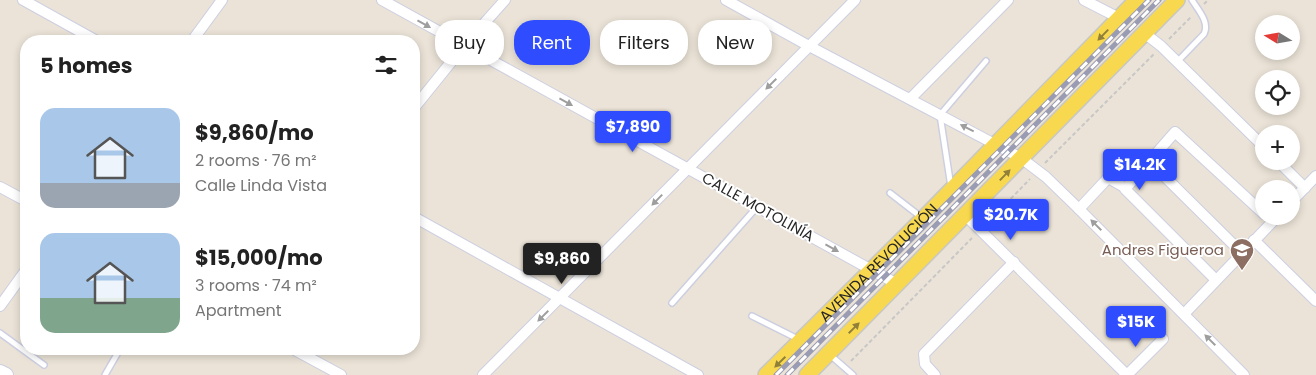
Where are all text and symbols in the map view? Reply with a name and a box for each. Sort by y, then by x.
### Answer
north arrow [1255,15,1300,60]
map controls [1255,15,1300,225]
one-way arrow [417,20,431,28]
chip: Buy [435,20,504,65]
chip: Rent [514,20,590,65]
chip: Filters [600,20,688,65]
chip: New [698,20,772,65]
one-way arrow [1097,28,1109,40]
text: 5 homes [40,51,133,80]
icon: filters [372,51,400,79]
button: locate [1255,70,1300,115]
one-way arrow [765,78,777,90]
one-way arrow [559,98,574,106]
pin: $7,890 [592,110,674,153]
text: $7,890 [606,115,660,138]
text: $9,860/mo [195,118,314,147]
one-way arrow [959,124,974,132]
button: + [1255,125,1300,170]
icon: home [80,128,140,188]
pin: $14.2K [1099,148,1181,191]
text: 2 rooms · 76 m² [195,149,317,172]
text: $14.2K [1114,153,1166,176]
street label: CALLE MOTOLINÍA [698,167,818,246]
one-way arrow [999,169,1011,181]
text: Calle Linda Vista [195,174,327,197]
button: − [1255,180,1300,225]
one-way arrow [651,194,663,206]
pin: $20.7K [970,198,1052,241]
street label: AVENIDA REVOLUCIÓN [814,199,943,326]
text: $20.7K [984,203,1038,226]
one-way arrow [1090,219,1102,231]
school or university icon: Andres Figueroa [1229,237,1255,271]
place label: Andres Figueroa [1102,239,1224,260]
pin: $9,860 [521,242,603,285]
text: $15,000/mo [195,243,323,272]
one-way arrow [824,244,839,252]
text: $9,860 [534,247,590,270]
icon: home [80,253,140,313]
text: 3 rooms · 74 m² [195,274,317,297]
text: Apartment [195,299,282,322]
pin: $15K [1106,306,1166,348]
one-way arrow [537,310,549,322]
text: $15K [1117,310,1155,333]
one-way arrow [847,322,859,334]
one-way arrow [1204,335,1216,347]
one-way arrow [774,355,786,367]

